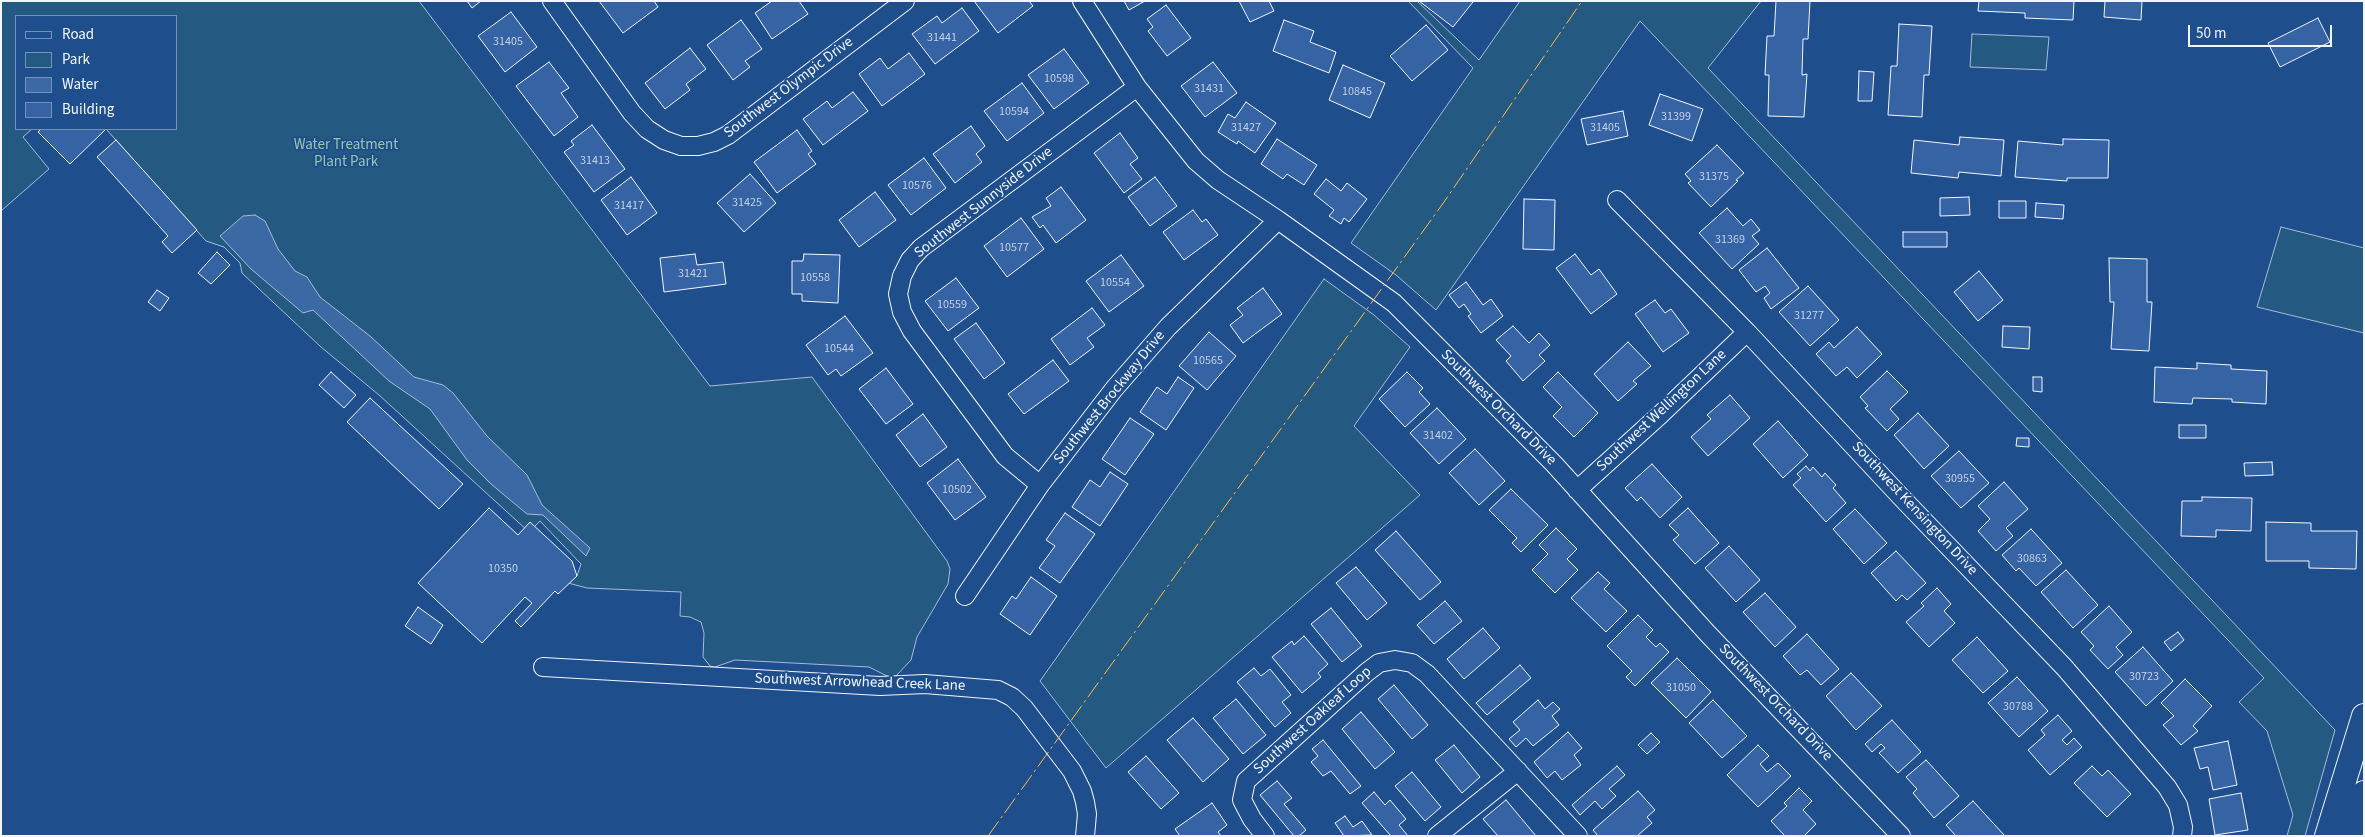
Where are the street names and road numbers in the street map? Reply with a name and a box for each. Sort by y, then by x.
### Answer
street label: Southwest Olympic Drive [721,33,857,143]
street label: Southwest Sunnyside Drive [911,143,1057,263]
street label: Southwest Brockway Drive [1051,328,1169,468]
street label: Southwest Orchard Drive [1436,346,1560,470]
street label: Southwest Wellington Lane [1593,346,1731,476]
street label: Southwest Kensington Drive [1847,438,1981,580]
street label: Southwest Orchard Drive [1714,641,1836,765]
street label: Southwest Oakleaf Loop [1250,663,1376,779]
street label: Southwest Arrowhead Creek Lane [754,670,966,696]

